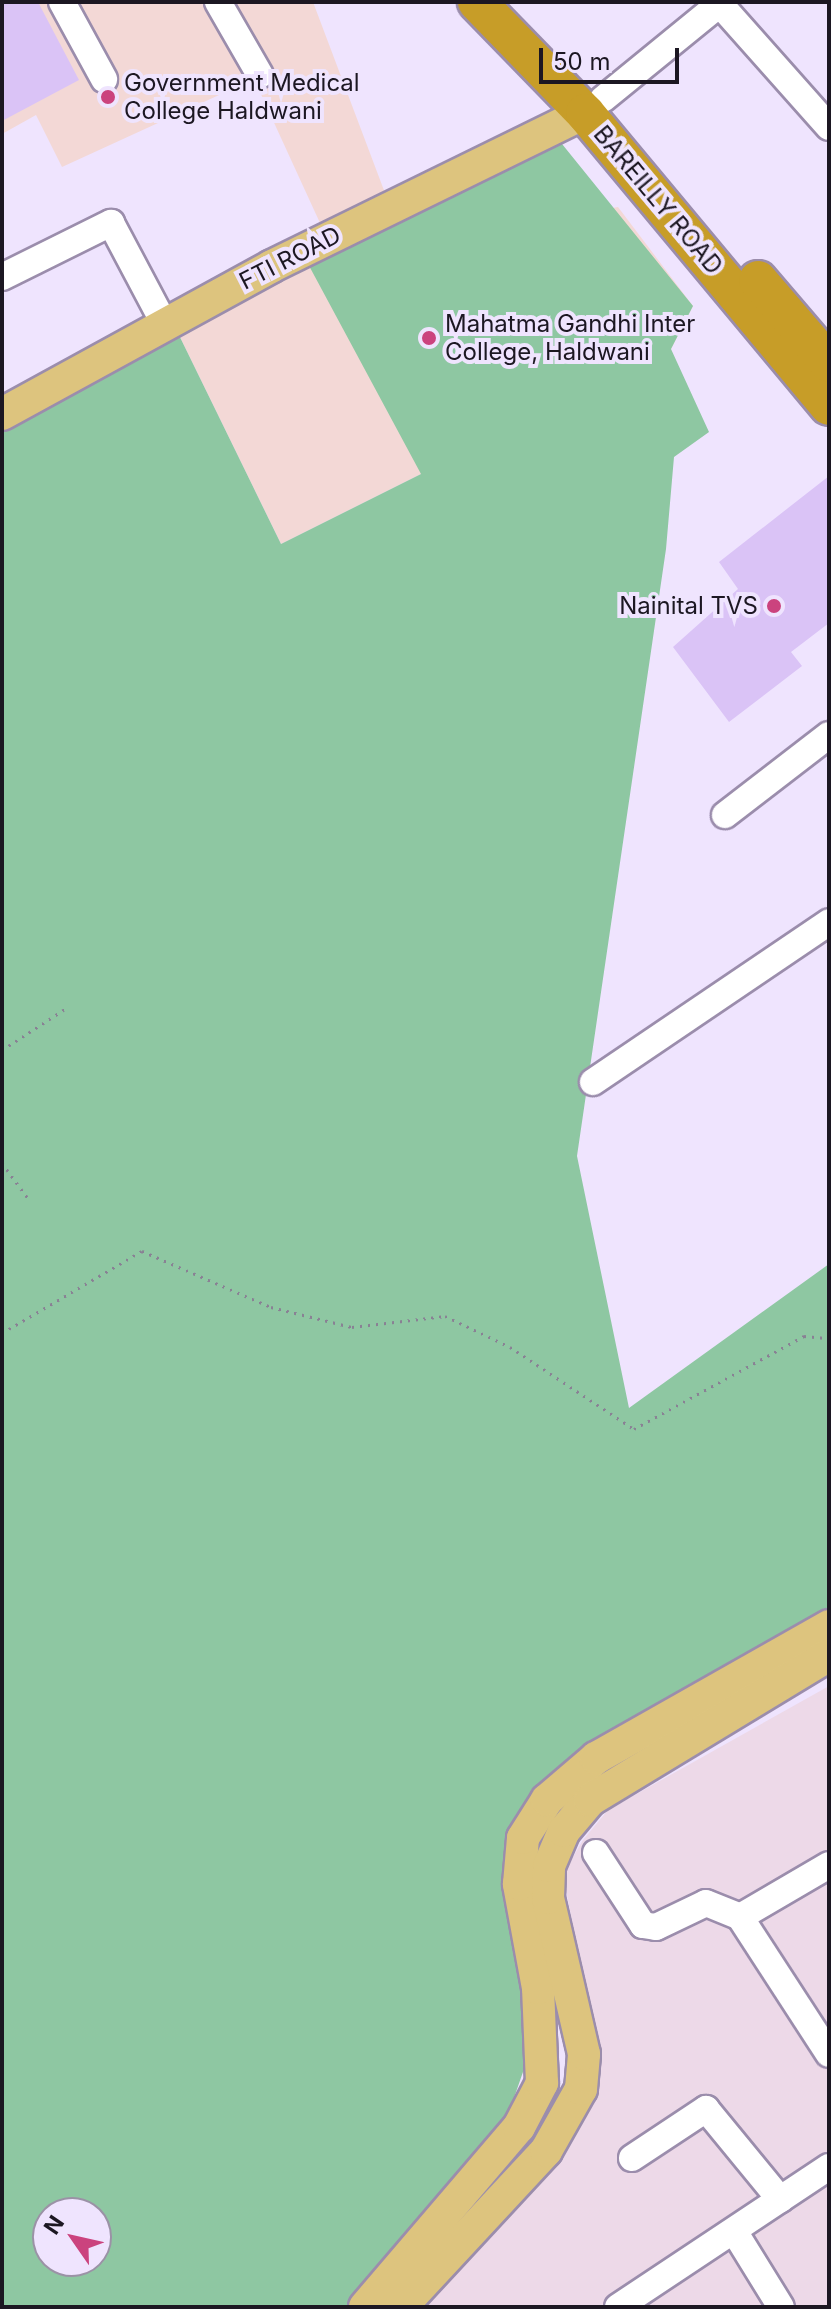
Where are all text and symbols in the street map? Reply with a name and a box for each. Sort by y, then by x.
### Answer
scale bar [543,32,683,82]
text: 50 m [553,47,611,76]
place label: Government Medical College Haldwani [124,69,360,125]
marker: Government Medical College Haldwani [99,88,117,106]
street label: BAREILLY ROAD [588,120,728,280]
street label: FTI ROAD [235,220,345,296]
place label: Mahatma Gandhi Inter College, Haldwani [445,310,695,366]
marker: Mahatma Gandhi Inter College, Haldwani [420,329,438,347]
place label: Nainital TVS [619,592,758,620]
marker: Nainital TVS [765,597,783,615]
north arrow [32,2197,112,2277]
text: N [38,2210,69,2239]

